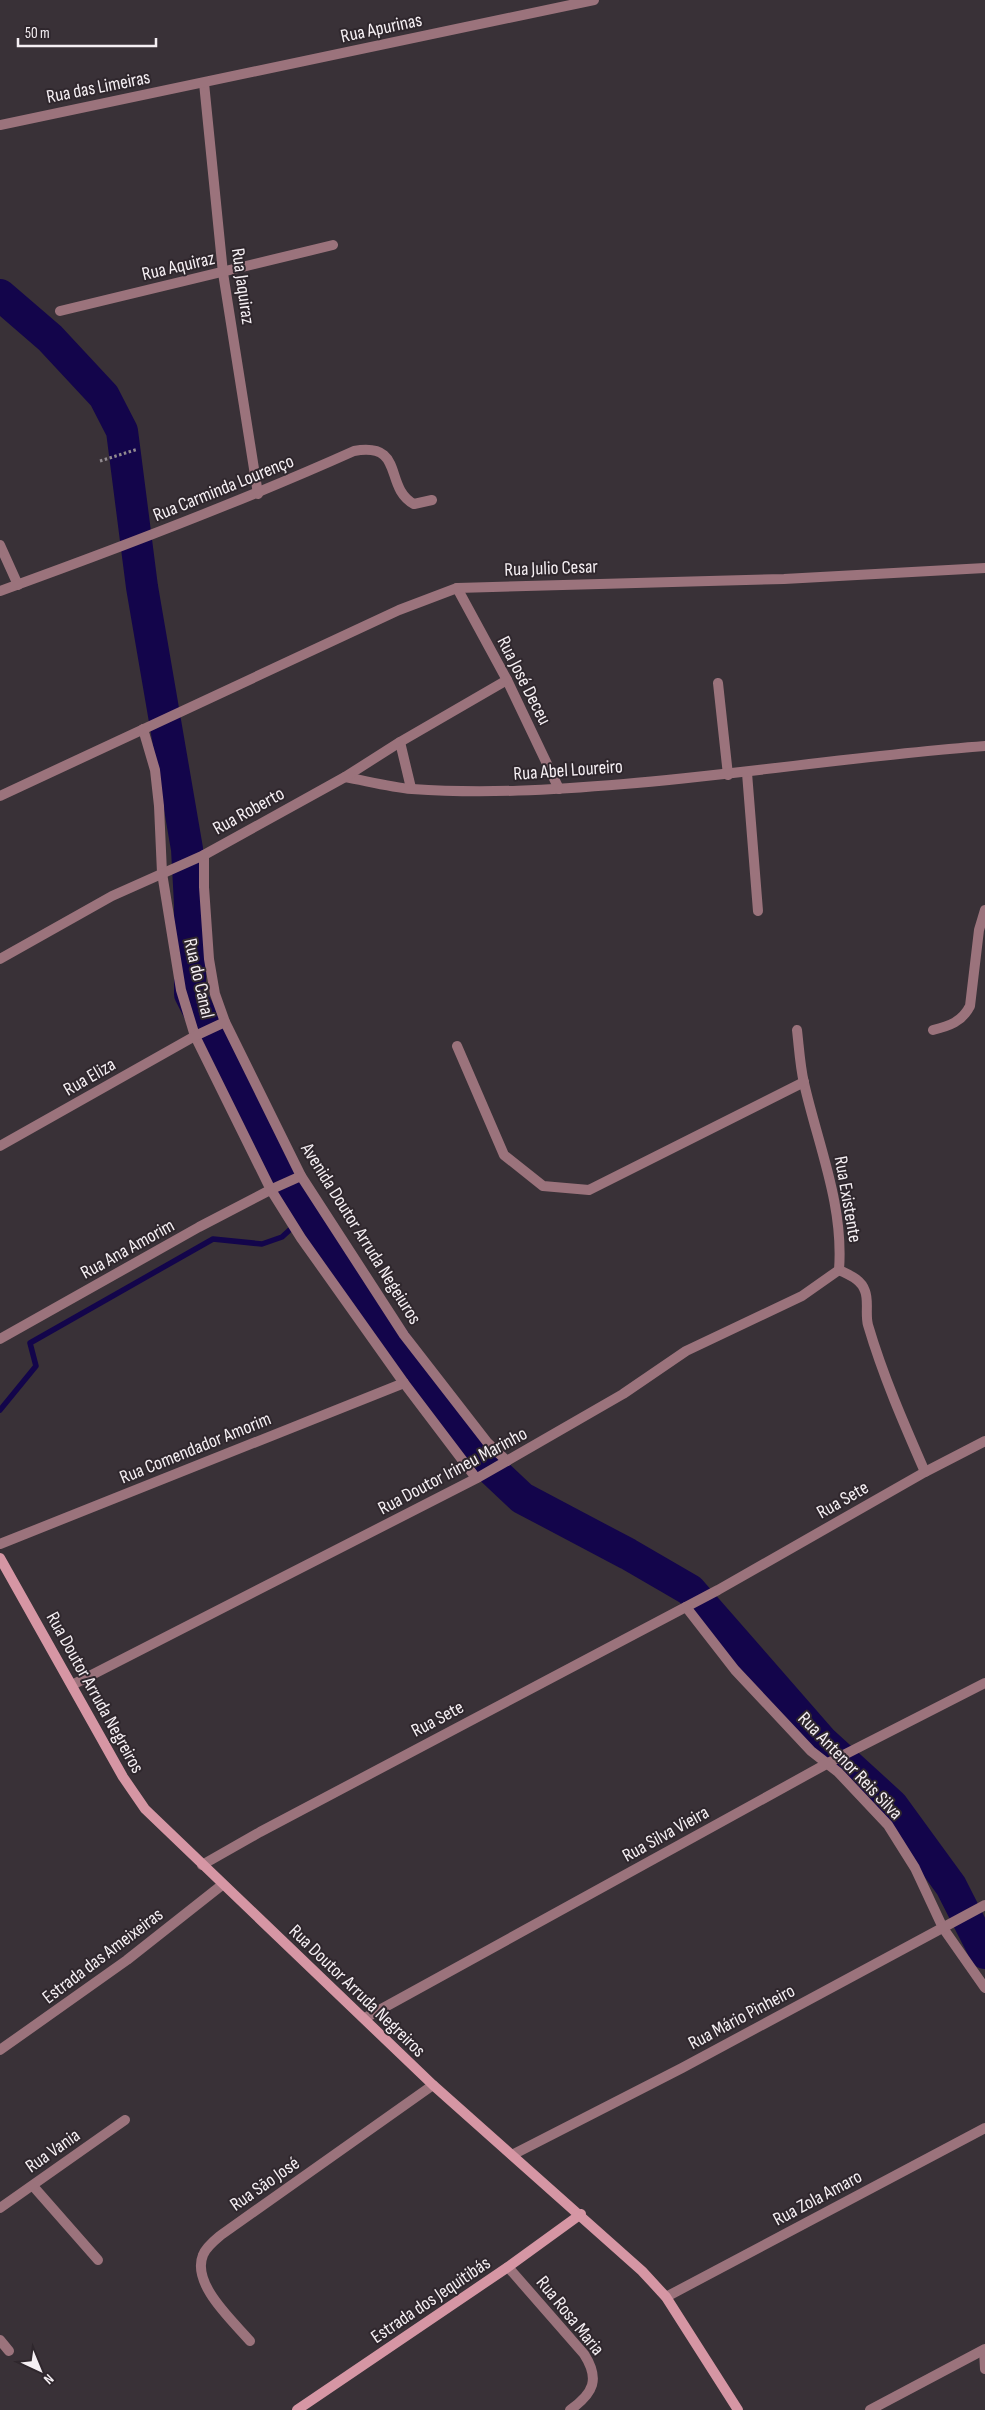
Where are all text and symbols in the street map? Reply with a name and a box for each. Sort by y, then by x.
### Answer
street label: Rua Apurinas [339,9,424,48]
scale bar [18,15,155,47]
text: 50 m [25,24,50,43]
street label: Rua das Limeiras [44,66,152,109]
street label: Rua Aquiraz [140,247,217,286]
street label: Rua Jaquiraz [226,247,259,326]
street label: Rua Carminda Lourenço [150,450,297,527]
street label: Rua Julio Cesar [504,555,599,582]
street label: Rua José Deceu [492,633,556,729]
street label: Rua Abel Loureiro [513,755,624,786]
street label: Rua Roberto [209,782,289,840]
street label: Rua do Canal [178,936,219,1020]
street label: Rua Eliza [60,1053,120,1101]
street label: Avenida Doutor Arruda Negeiuros [295,1138,426,1329]
street label: Rua Existente [829,1154,866,1244]
street label: Rua Ana Amorim [77,1214,179,1285]
street label: Rua Comendador Amorim [116,1408,275,1489]
street label: Rua Doutor Irineu Marinho [374,1422,531,1520]
street label: Rua Sete [813,1476,873,1524]
street label: Rua Doutor Arruda Negreiros [41,1608,149,1778]
street label: Rua Sete [408,1696,468,1743]
street label: Rua Antenor Reis Silva [793,1707,907,1825]
street label: Rua Silva Vieira [618,1801,713,1867]
street label: Estrada das Ameixeiras [38,1903,168,2009]
street label: Rua Doutor Arruda Negreiros [284,1920,430,2062]
street label: Rua Mário Pinheiro [684,1980,799,2055]
street label: Rua Vania [21,2124,85,2178]
street label: Rua São José [226,2152,304,2216]
street label: Rua Zola Amaro [769,2165,866,2231]
street label: Estrada dos Jequitibás [367,2252,495,2349]
street label: Rua Rosa Maria [531,2272,609,2360]
north arrow [15,2345,65,2395]
text: N [40,2370,57,2388]

